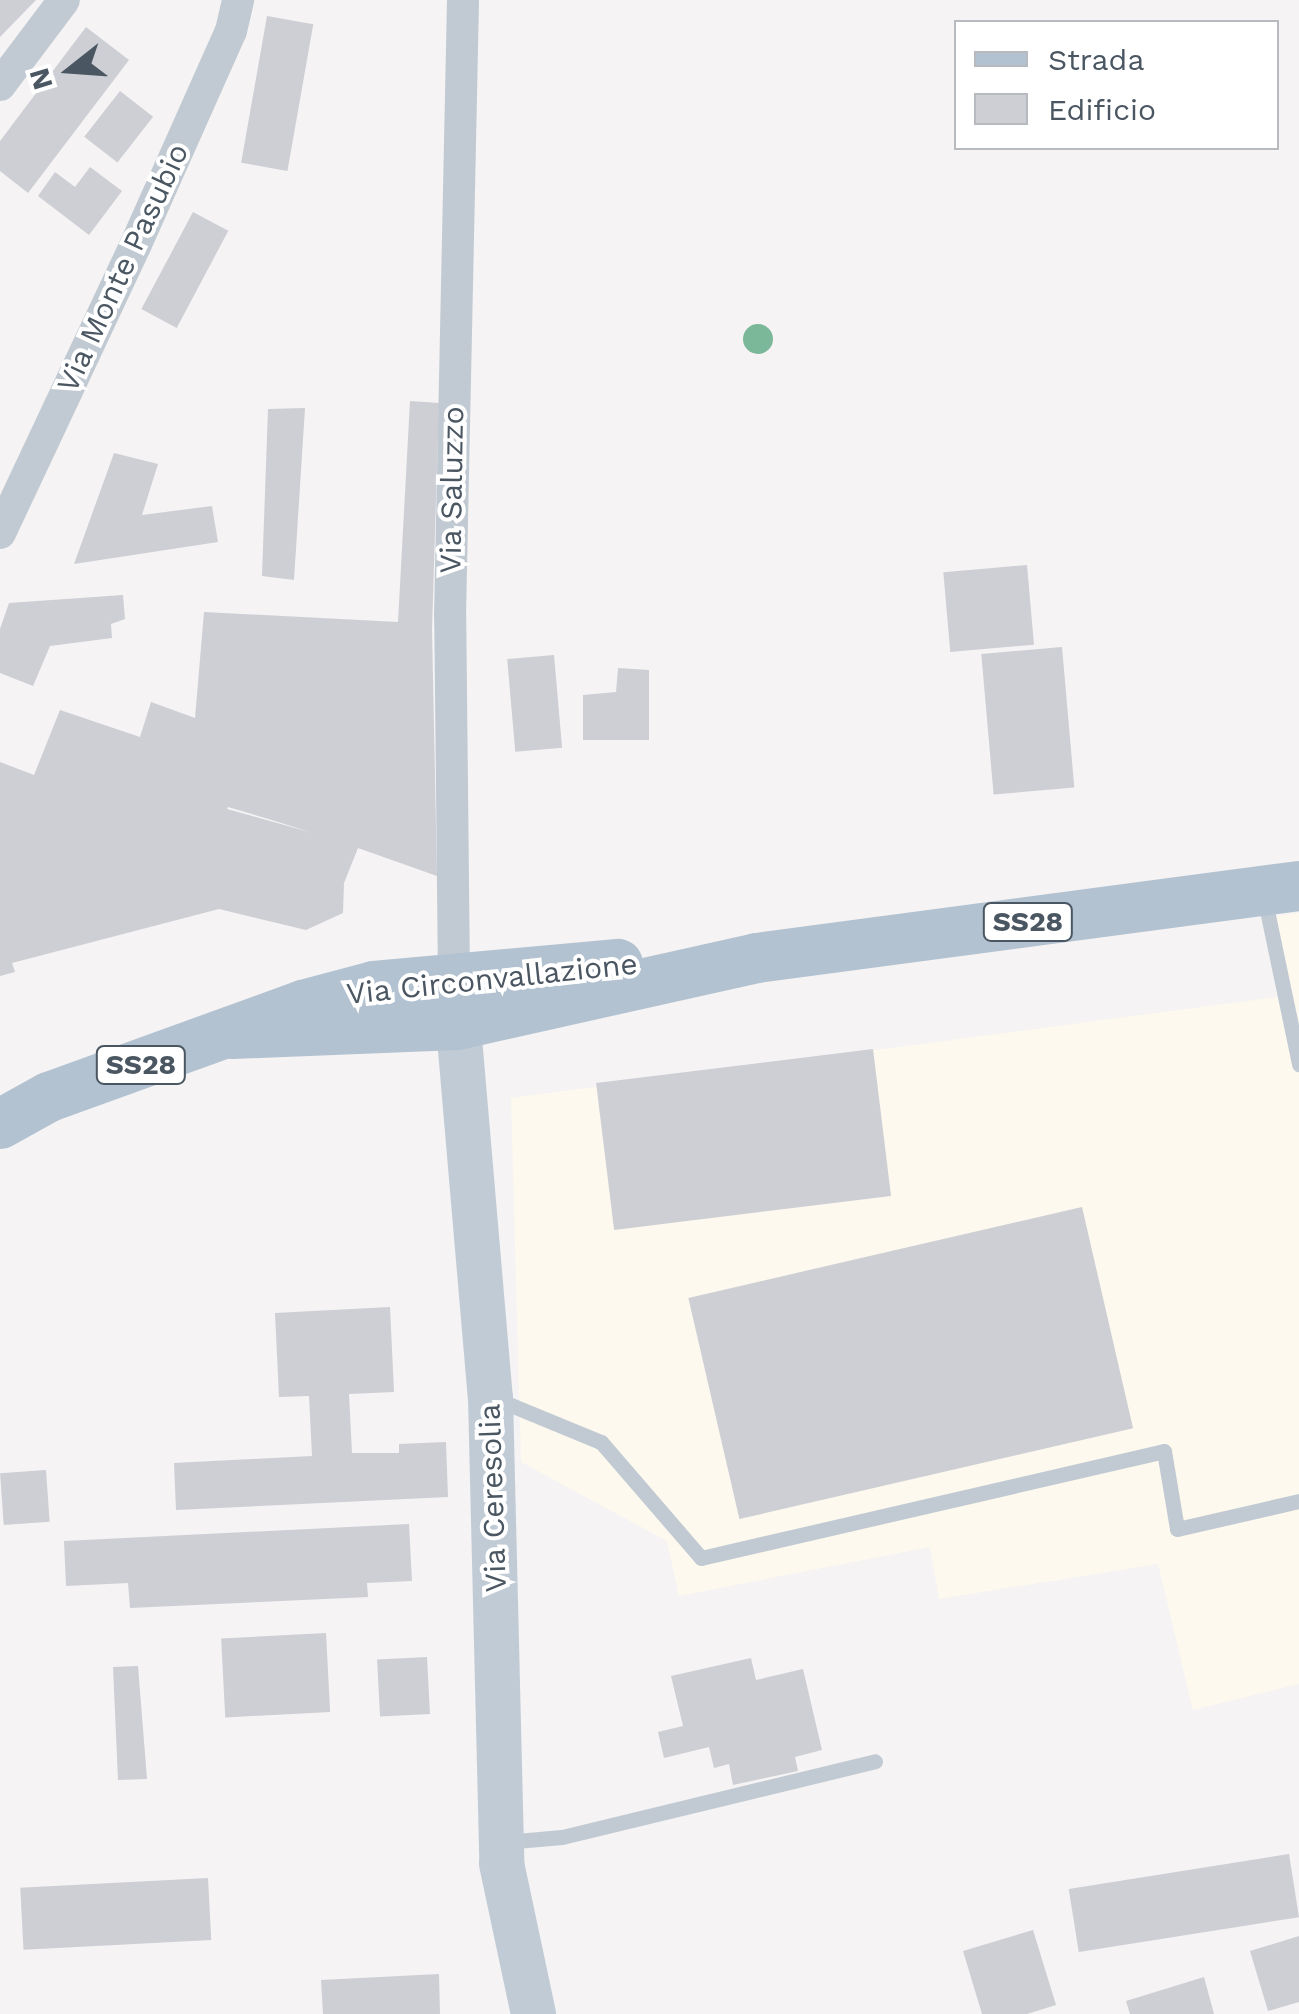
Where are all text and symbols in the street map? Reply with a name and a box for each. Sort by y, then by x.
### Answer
north arrow [20,20,120,120]
legend [954,20,1279,150]
text: Strada [1048,42,1144,77]
text: N [22,64,60,94]
text: Edificio [1048,92,1156,127]
street label: Via Monte Pasubio [49,138,197,398]
street label: Via Saluzzo [433,406,471,574]
road number: SS28 [980,899,1076,945]
street label: Via Circonvallazione [344,946,640,1012]
road number: SS28 [94,1042,188,1088]
street label: Via Ceresolia [472,1403,514,1593]

